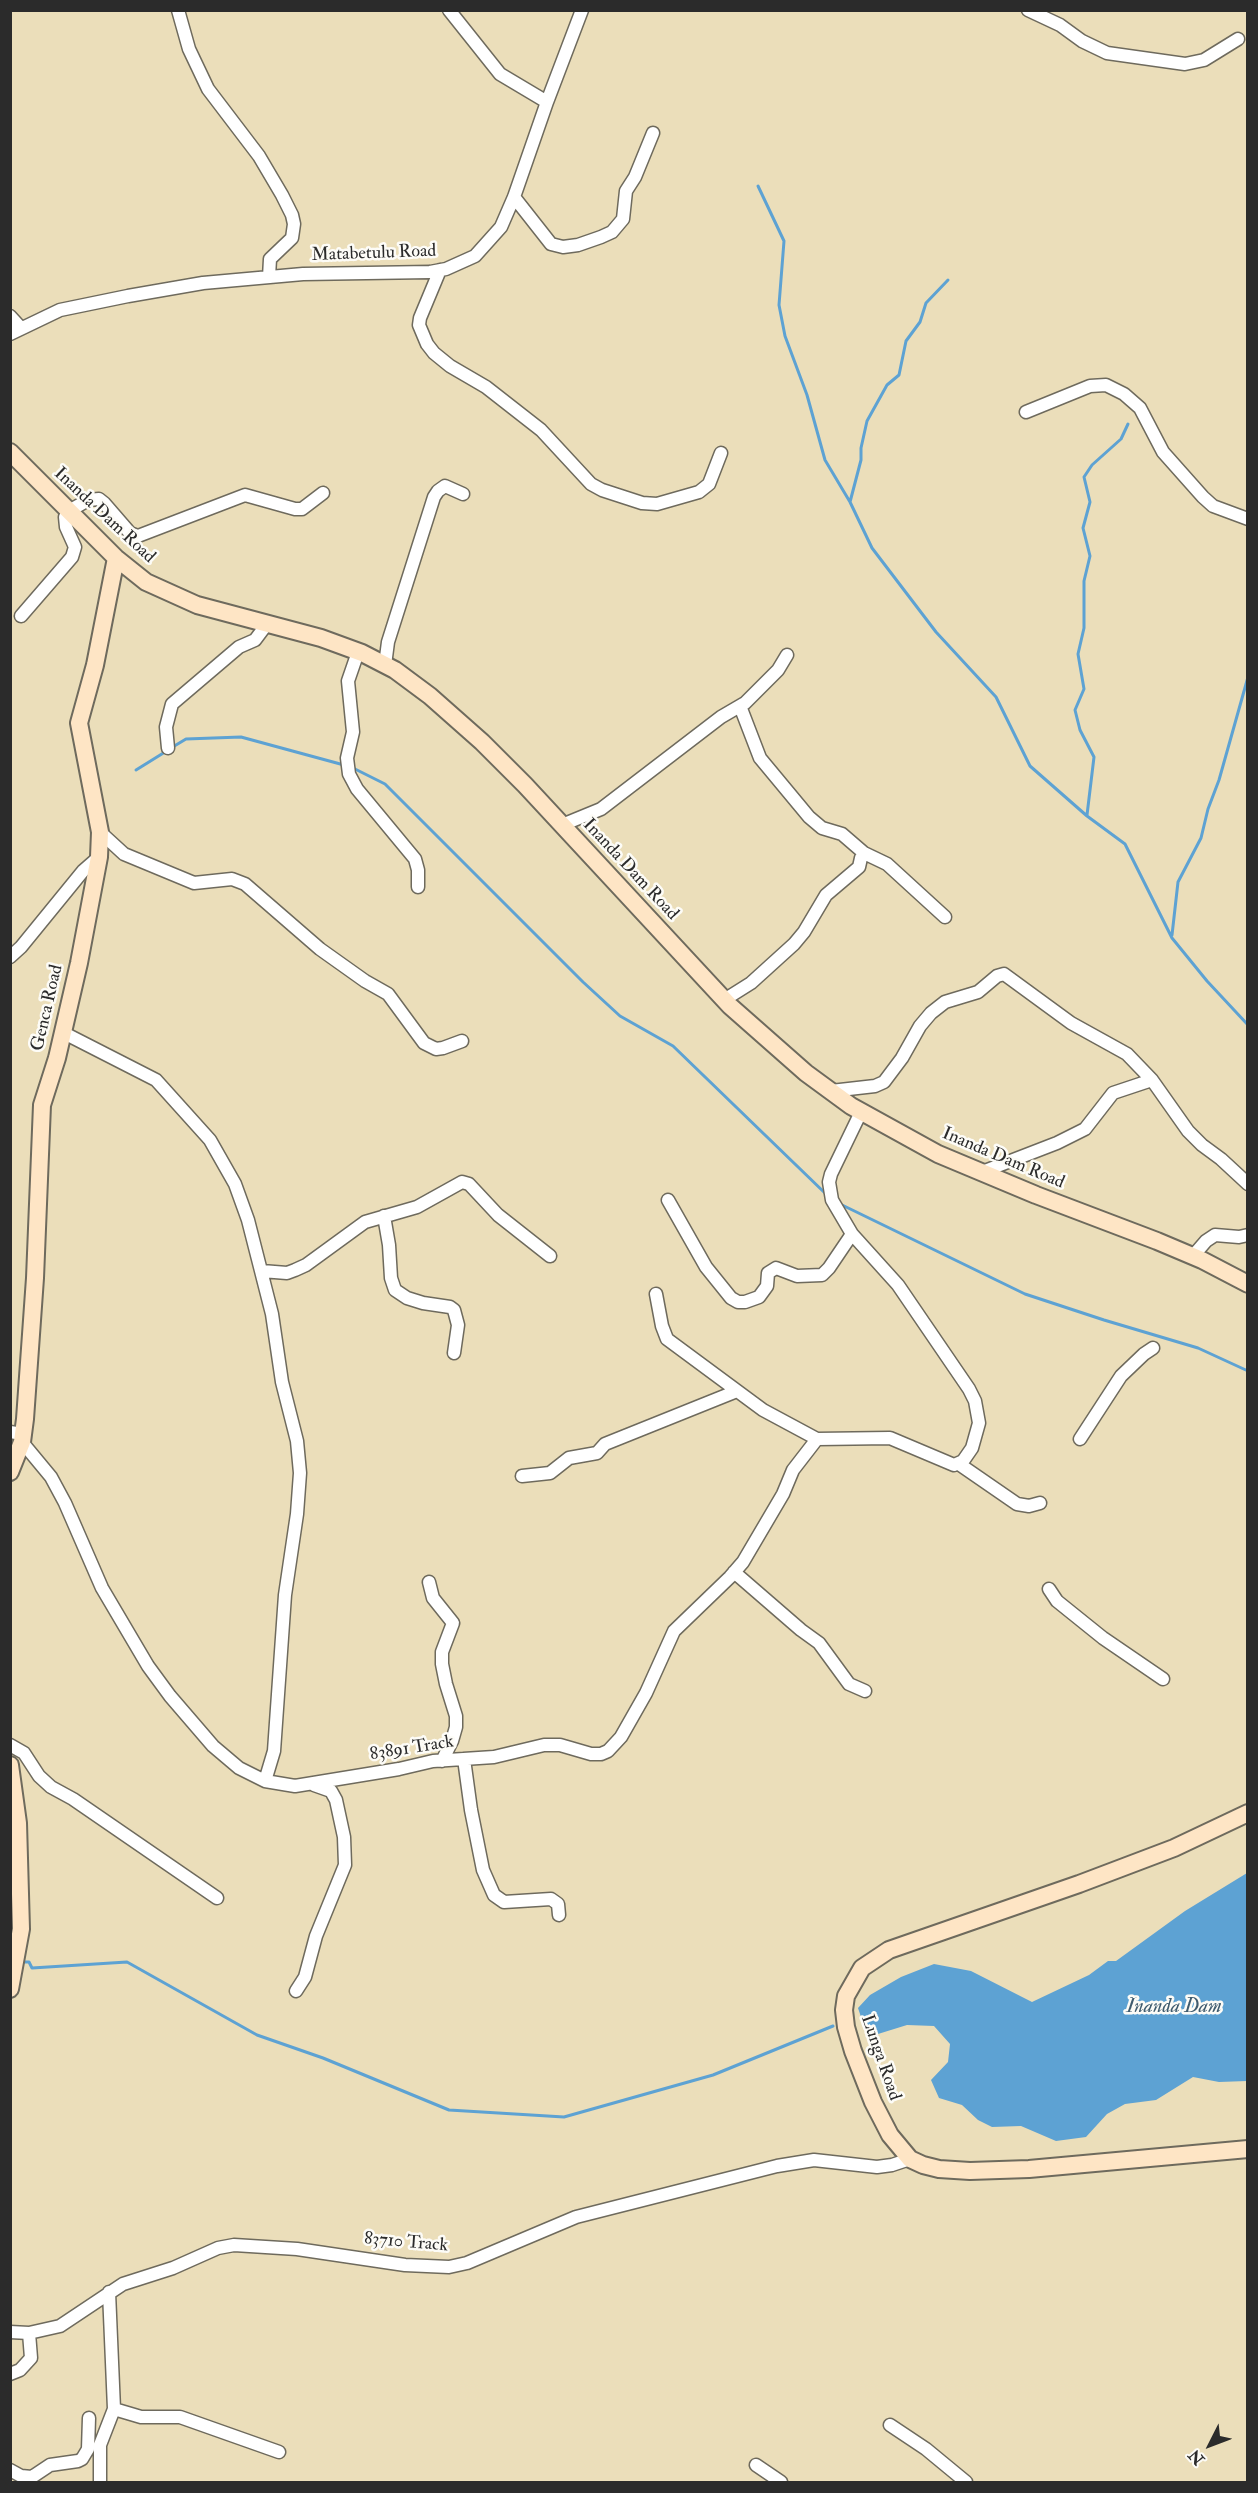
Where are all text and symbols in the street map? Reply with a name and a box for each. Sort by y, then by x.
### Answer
street label: Matabetulu Road [311,241,437,267]
street label: Inanda Dam Road [49,464,159,568]
street label: Inanda Dam Road [578,815,682,925]
street label: Genca Road [28,963,68,1053]
street label: Inanda Dam Road [939,1124,1067,1194]
street label: 83891 Track [369,1732,455,1766]
water label: Inanda Dam [1127,1996,1221,2020]
street label: Lunga Road [855,2012,905,2104]
street label: 83710 Track [363,2229,449,2257]
north arrow [1180,2415,1240,2475]
text: N [1184,2445,1209,2469]

